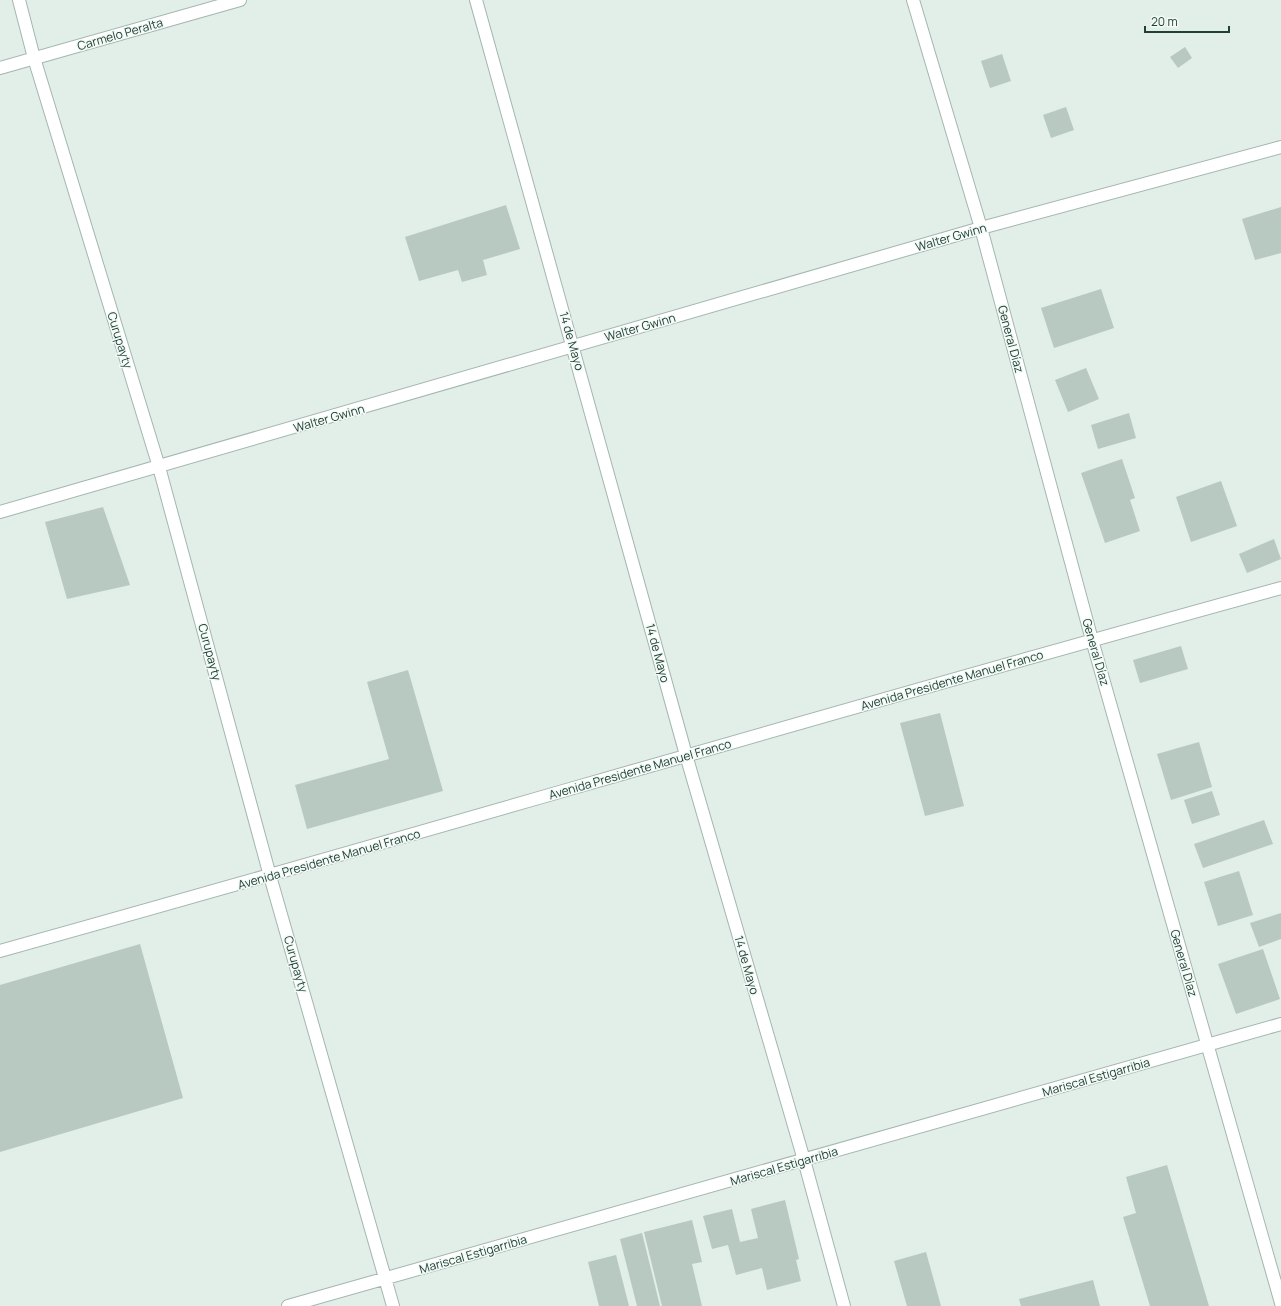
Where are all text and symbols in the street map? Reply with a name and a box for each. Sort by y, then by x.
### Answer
scale bar [1145,8,1229,34]
text: 20 m [1151,13,1178,30]
street label: Carmelo Peralta [75,14,165,54]
street label: Walter Gwinn [913,219,989,255]
street label: General Díaz [994,303,1028,375]
street label: Walter Gwinn [602,309,678,345]
street label: Curupayty [103,310,137,371]
street label: 14 de Mayo [556,310,588,372]
street label: Walter Gwinn [291,400,367,436]
street label: General Díaz [1078,616,1114,688]
street label: Curupayty [194,622,226,683]
street label: 14 de Mayo [642,622,674,684]
street label: Avenida Presidente Manuel Franco [859,646,1045,714]
street label: Avenida Presidente Manuel Franco [547,735,733,803]
street label: Avenida Presidente Manuel Franco [236,825,422,893]
street label: General Díaz [1166,927,1202,999]
street label: Curupayty [280,934,312,995]
street label: 14 de Mayo [731,934,763,996]
street label: Mariscal Estigarribia [1040,1054,1152,1100]
street label: Mariscal Estigarribia [728,1143,840,1189]
street label: Mariscal Estigarribia [417,1231,529,1277]

